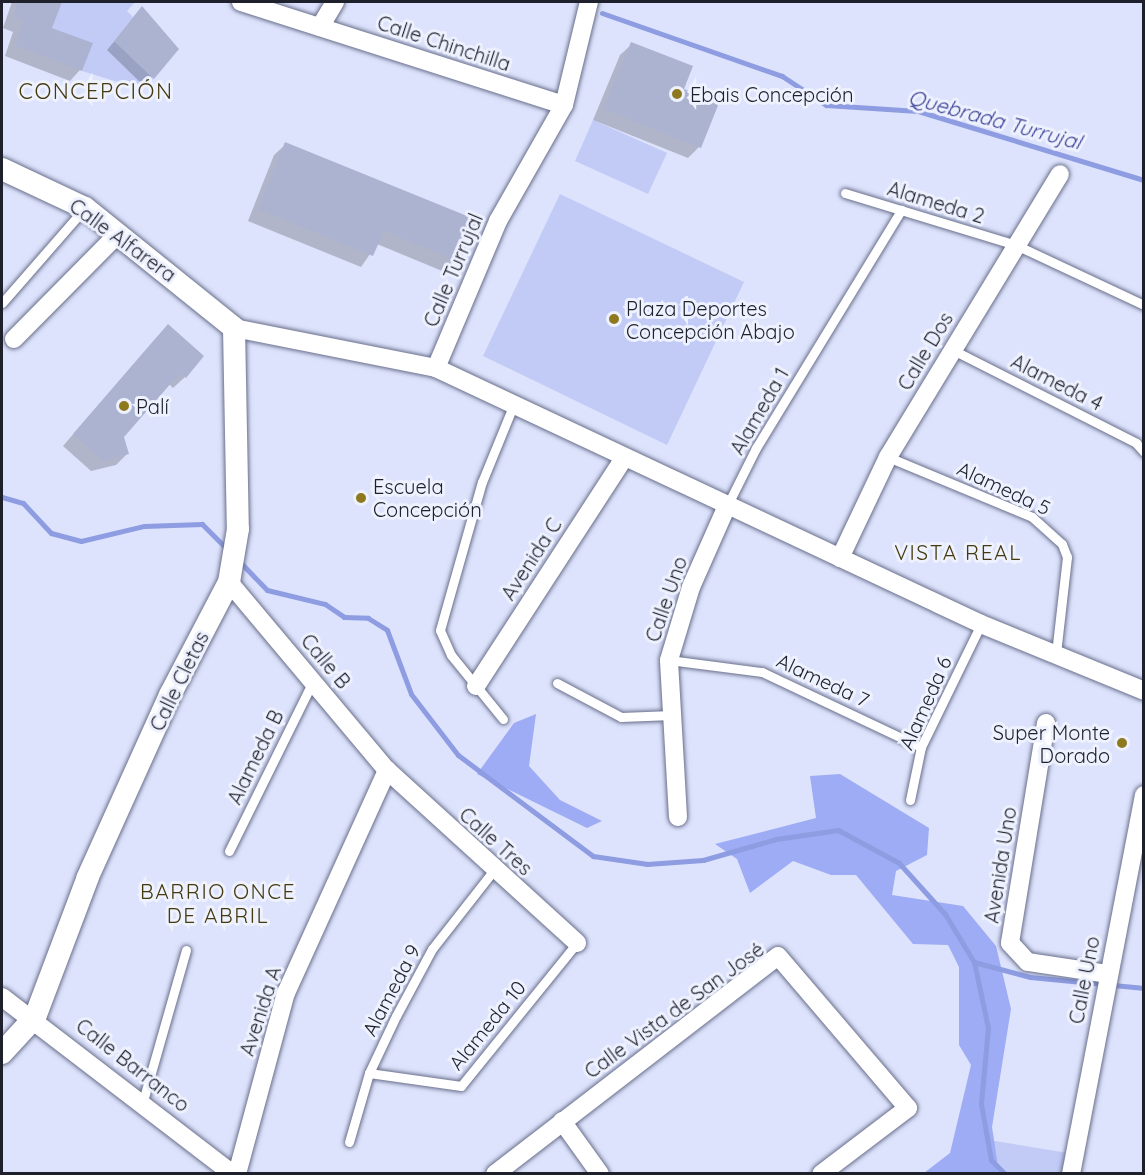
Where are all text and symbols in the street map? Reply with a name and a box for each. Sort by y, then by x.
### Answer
street label: Calle Chinchilla [374,10,514,76]
district label: CONCEPCIÓN [19,79,173,105]
place label: Ebais Concepción [690,82,853,106]
water label: Quebrada Turrujal [906,84,1084,154]
marker: Ebais Concepción [668,85,686,103]
street label: Alameda 2 [885,176,987,228]
street label: Calle Alfarera [65,193,181,287]
street label: Calle Turrujal [418,210,488,330]
place label: Plaza Deportes Concepción Abajo [626,296,795,343]
street label: Calle Dos [892,308,958,394]
marker: Plaza Deportes Concepción Abajo [607,312,621,326]
street label: Alameda 4 [1007,349,1107,415]
street label: Alameda 1 [725,363,793,459]
place label: Palí [136,394,169,418]
marker: Palí [117,399,131,413]
street label: Alameda 5 [954,456,1054,520]
place label: Escuela Concepción [373,474,482,521]
marker: Escuela Concepción [354,491,368,505]
street label: Avenida C [496,514,566,604]
district label: VISTA REAL [894,539,1022,565]
street label: Calle Uno [640,553,692,645]
street label: Calle Cletas [145,627,213,735]
street label: Calle B [296,629,356,693]
street label: Alameda 7 [773,648,873,712]
street label: Alameda 6 [894,653,956,753]
street label: Alameda B [222,706,288,808]
place label: Super Monte Dorado [993,720,1110,767]
marker: Super Monte Dorado [1115,736,1129,750]
street label: Calle Tres [455,802,537,880]
street label: Avenida Uno [979,805,1021,925]
district label: BARRIO ONCE DE ABRIL [140,878,296,928]
street label: Calle Uno [1064,934,1104,1026]
street label: Calle Vista de San José [580,937,768,1083]
street label: Alameda 9 [357,940,425,1040]
street label: Avenida A [234,963,286,1059]
street label: Alameda 10 [444,975,530,1075]
street label: Calle Barranco [71,1013,195,1117]

